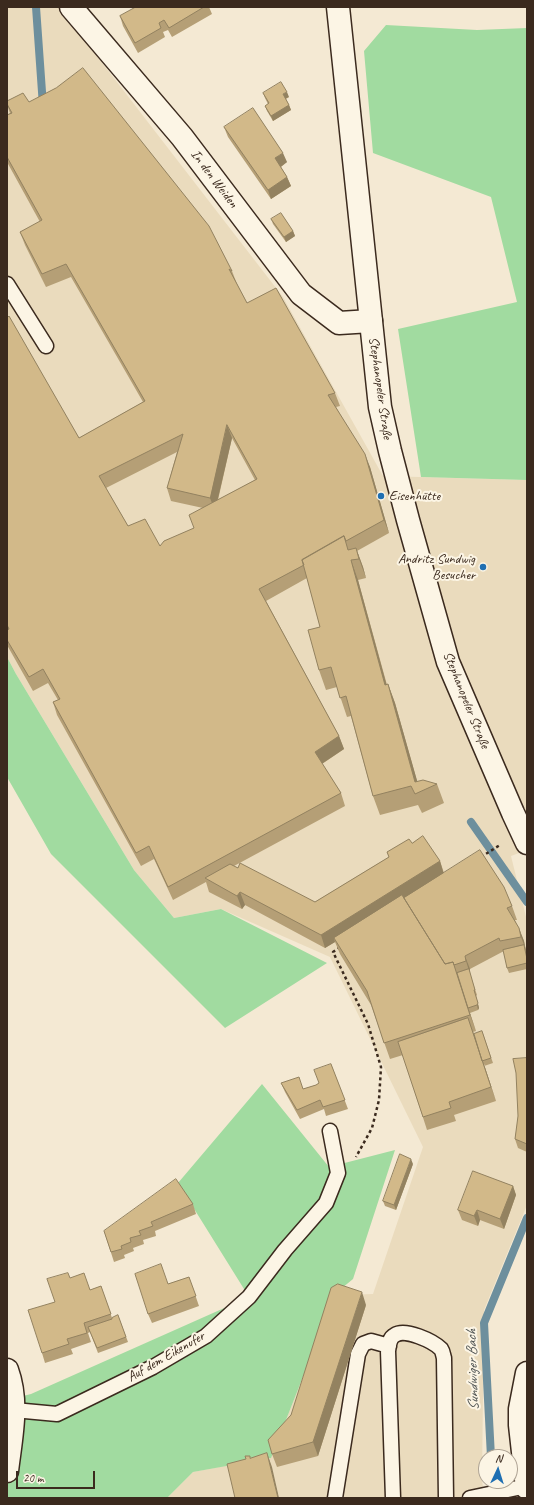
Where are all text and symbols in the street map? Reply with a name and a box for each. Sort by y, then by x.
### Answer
street label: In den Weiden [187,147,241,211]
street label: Stephanopeler Straße [365,336,395,440]
place label: Eisenhütte [389,488,440,504]
marker: Eisenhütte [376,491,386,501]
place label: Andritz Sundwig Besucher [398,551,475,584]
marker: Andritz Sundwig Besucher [478,562,488,572]
street label: Stephanopeler Straße [439,649,493,751]
street label: Auf dem Eikenufer [124,1328,208,1386]
water label: Sundwiger Bach [463,1329,483,1411]
north arrow [478,1449,518,1489]
text: N [495,1451,503,1465]
scale bar [18,1463,97,1489]
text: 20 m [23,1470,43,1486]

